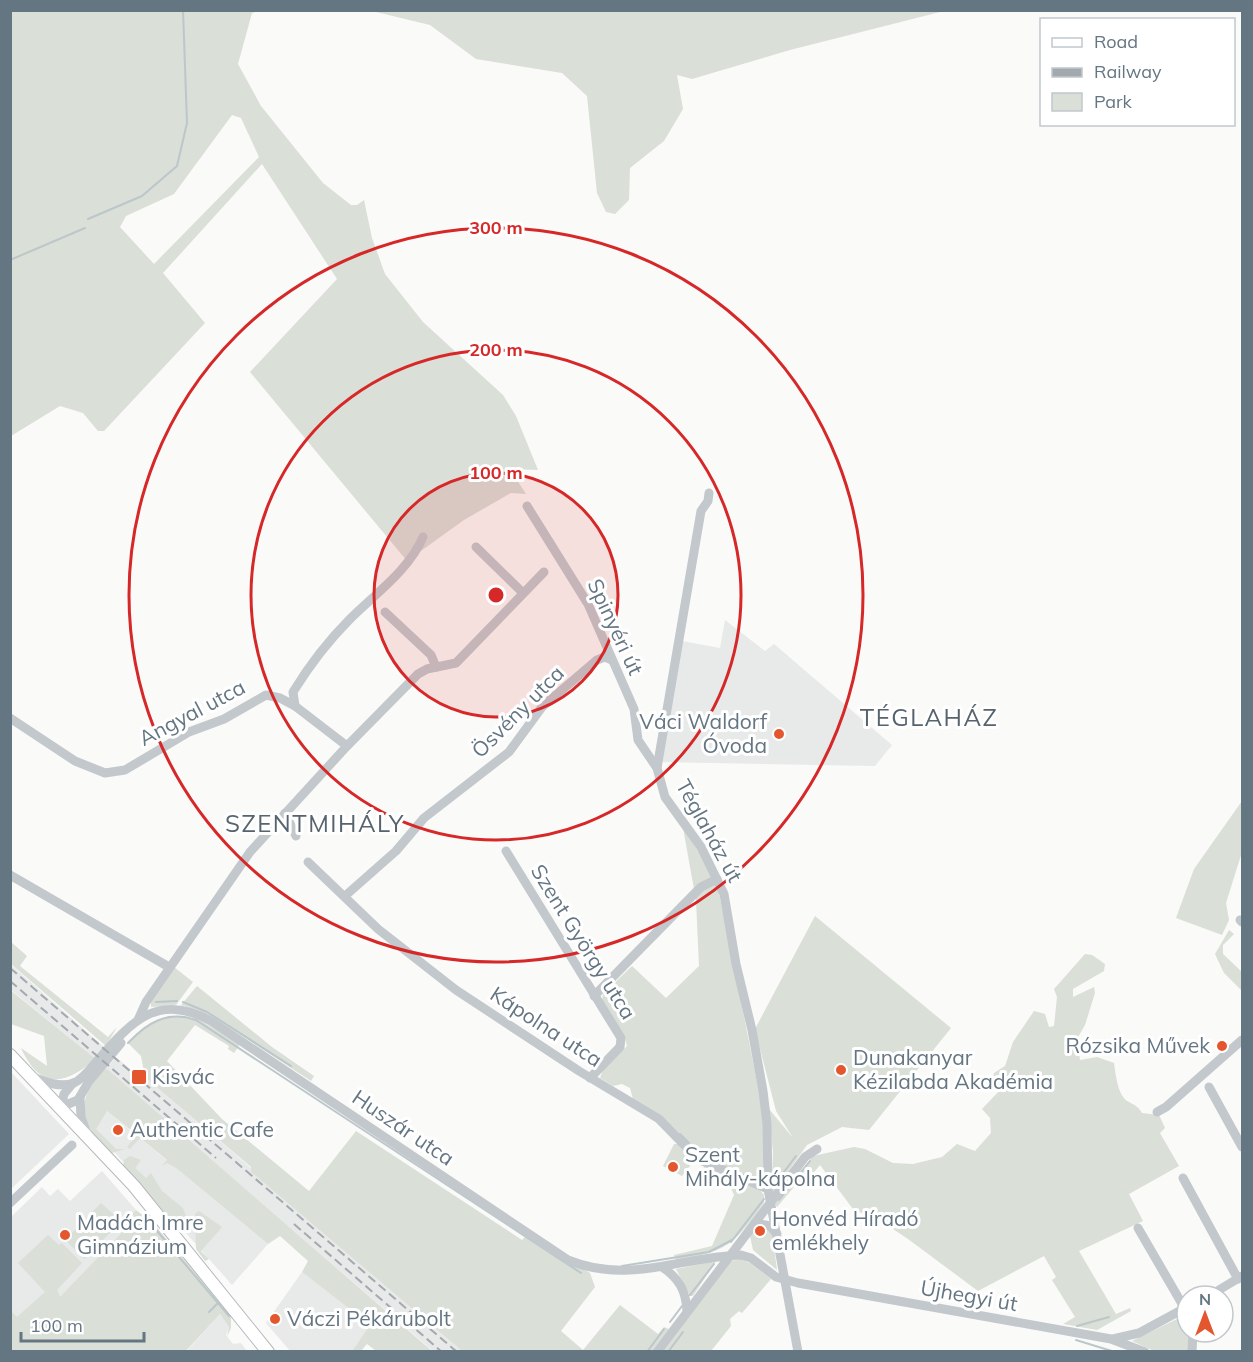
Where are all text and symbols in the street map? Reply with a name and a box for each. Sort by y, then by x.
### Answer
legend [1040,18,1235,126]
text: Road [1094,30,1138,53]
text: Railway [1094,60,1162,83]
text: Park [1094,90,1133,113]
text: 300 m [469,216,523,239]
text: 200 m [469,338,523,361]
text: 100 m [469,461,523,484]
street label: Spinyéri út [582,574,649,679]
centre of rings [486,585,506,605]
street label: Ösvény utca [466,660,569,763]
street label: Angyal utca [134,673,249,751]
district label: TÉGLAHÁZ [860,702,998,732]
place label: Váci Waldorf Óvoda [639,708,768,758]
marker: Váci Waldorf Óvoda [772,727,786,741]
street label: Téglaház út [671,775,749,886]
district label: SZENTMIHÁLY [225,808,405,838]
street label: Szent György utca [526,859,642,1024]
street label: Kápolna utca [486,980,607,1072]
place label: Rózsika Művek [1065,1032,1210,1058]
marker: Rózsika Művek [1215,1039,1229,1053]
place label: Dunakanyar Kézilabda Akadémia [853,1044,1053,1094]
place label: Kisvác [152,1063,215,1089]
marker: Dunakanyar Kézilabda Akadémia [834,1063,848,1077]
marker: Kisvác [130,1068,148,1086]
street label: Huszár utca [348,1084,459,1171]
place label: Authentic Cafe [130,1116,274,1142]
marker: Authentic Cafe [111,1123,125,1137]
place label: Szent Mihály-kápolna [685,1141,836,1191]
marker: Szent Mihály-kápolna [666,1160,680,1174]
place label: Honvéd Híradó emlékhely [772,1205,919,1255]
place label: Madách Imre Gimnázium [77,1209,204,1259]
marker: Honvéd Híradó emlékhely [753,1224,767,1238]
marker: Madách Imre Gimnázium [58,1228,72,1242]
street label: Újhegyi út [919,1274,1020,1316]
north arrow [1175,1284,1235,1344]
text: N [1199,1289,1211,1309]
scale bar [21,1305,144,1343]
place label: Váczi Pékárubolt [287,1305,451,1331]
marker: Váczi Pékárubolt [268,1312,282,1326]
text: 100 m [30,1314,83,1337]

